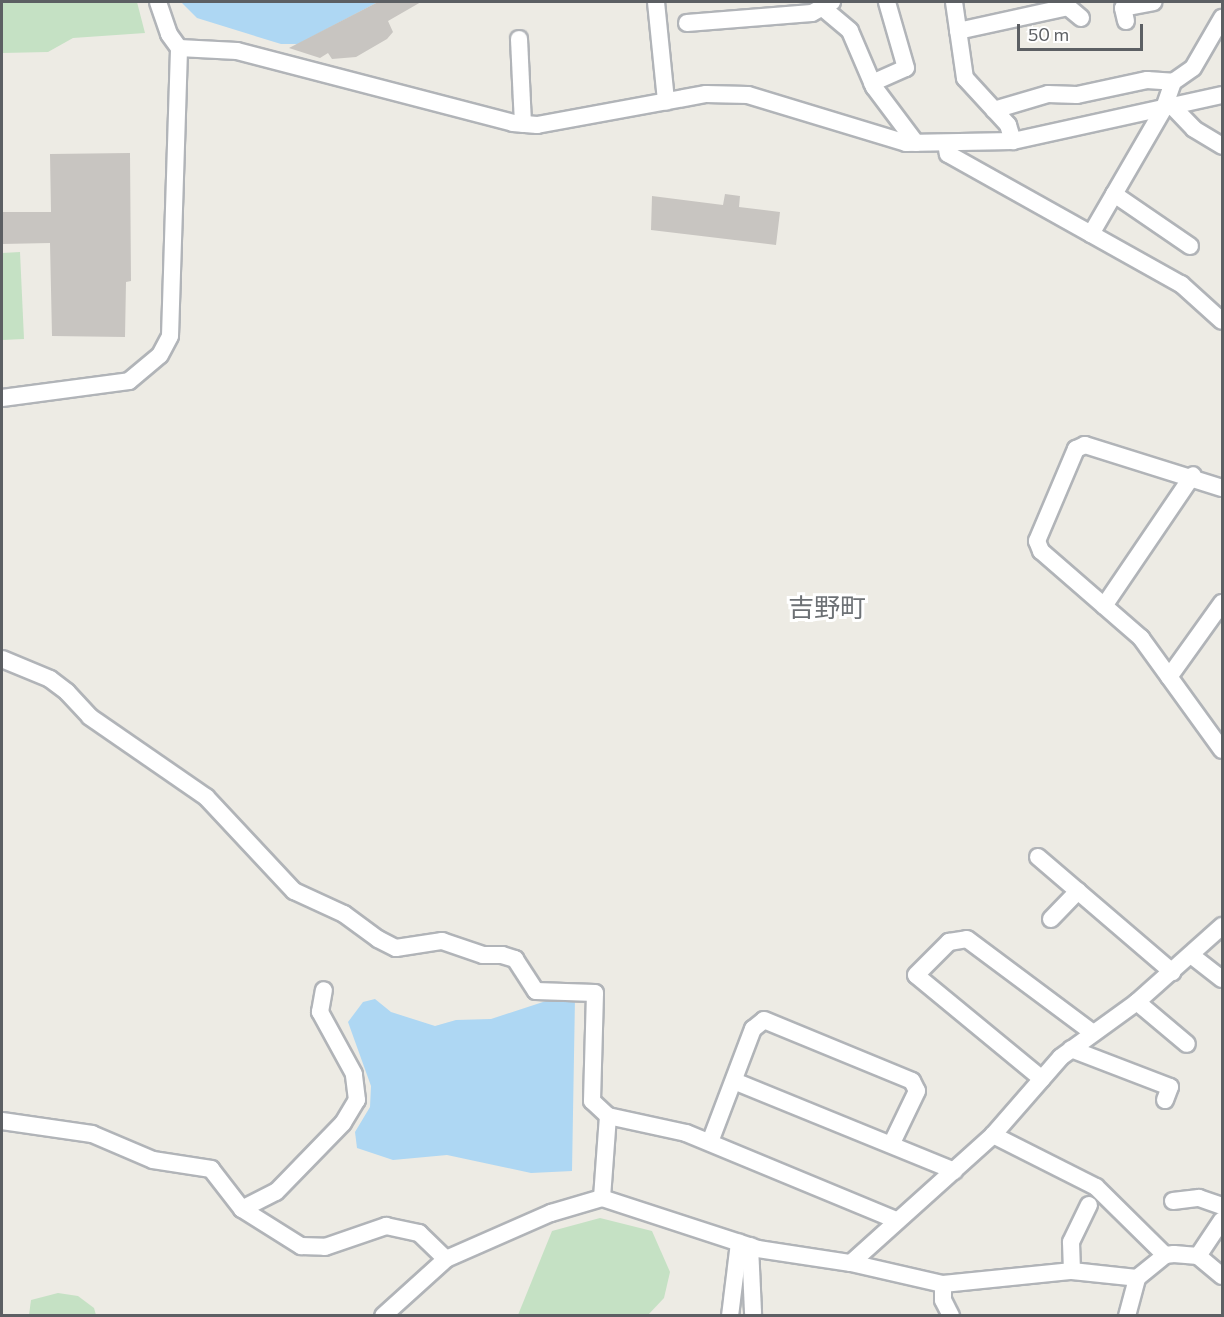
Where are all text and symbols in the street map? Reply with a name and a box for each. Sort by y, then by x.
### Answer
scale bar [1020,12,1146,50]
text: 50 m [1028,23,1069,45]
district label: 吉野町 [788,591,866,623]

